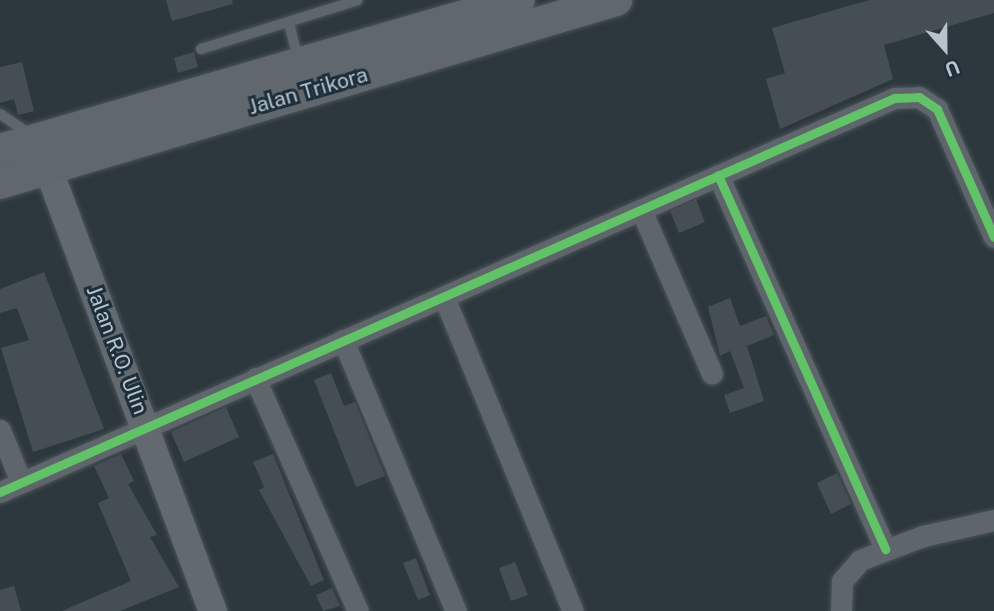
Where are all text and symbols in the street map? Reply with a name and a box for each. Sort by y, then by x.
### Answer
north arrow [910,14,980,84]
text: U [942,56,963,81]
street label: Jalan Trikora [246,62,370,120]
street label: Jalan R.O. Ulin [81,282,153,418]

